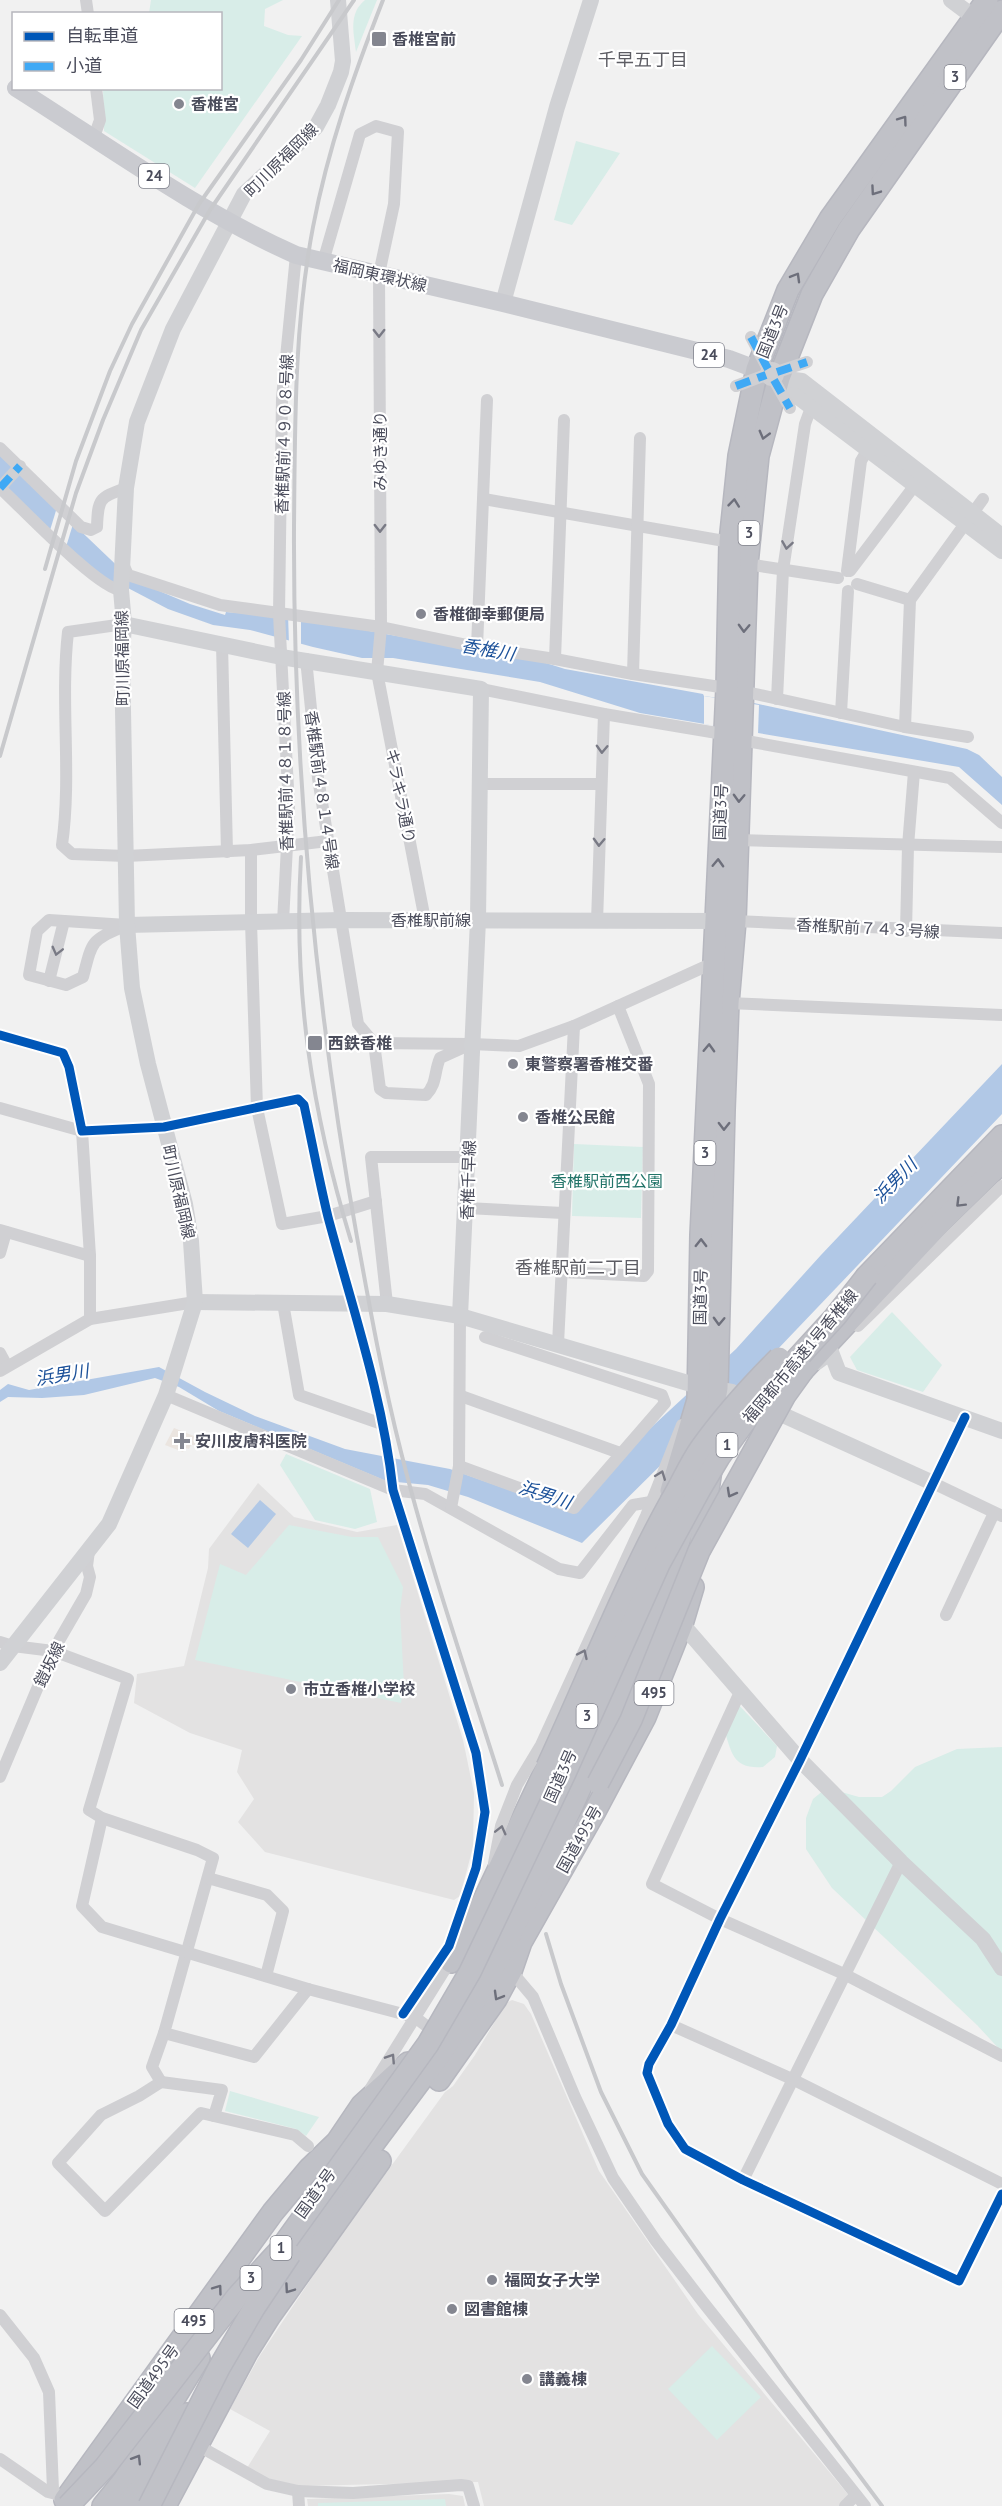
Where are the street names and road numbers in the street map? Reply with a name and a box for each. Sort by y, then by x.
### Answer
road number: 3 [944,65,966,89]
street label: 町川原福岡線 [240,119,322,201]
road number: 24 [139,164,169,188]
street label: 福岡東環状線 [331,254,429,296]
street label: 国道3号 [752,301,792,361]
road number: 24 [694,343,724,367]
street label: 香椎駅前４９０８号線 [271,354,297,514]
street label: みゆき通り [370,411,390,491]
road number: 3 [738,521,760,545]
street label: 町川原福岡線 [111,610,133,706]
street label: 香椎駅前４８１８号線 [274,691,296,851]
street label: 香椎駅前４８１４号線 [301,709,343,871]
street label: キラキラ通り [382,747,420,845]
street label: 国道3号 [709,783,731,841]
street label: 香椎駅前線 [391,910,471,930]
street label: 香椎駅前７４３号線 [796,914,940,942]
street label: 香椎千早線 [457,1140,479,1220]
road number: 3 [694,1141,716,1165]
street label: 町川原福岡線 [158,1143,200,1241]
street label: 国道3号 [690,1268,710,1326]
street label: 福岡都市高速1号香椎線 [738,1285,862,1427]
road number: 1 [716,1433,738,1457]
street label: 鎧坂線 [29,1638,69,1690]
road number: 495 [634,1681,674,1705]
road number: 3 [576,1704,598,1728]
street label: 国道3号 [539,1746,581,1806]
street label: 国道495号 [552,1802,606,1876]
street label: 国道3号 [290,2164,340,2222]
road number: 1 [270,2236,292,2260]
road number: 3 [240,2266,262,2290]
road number: 495 [174,2309,214,2333]
street label: 国道495号 [123,2340,183,2412]

